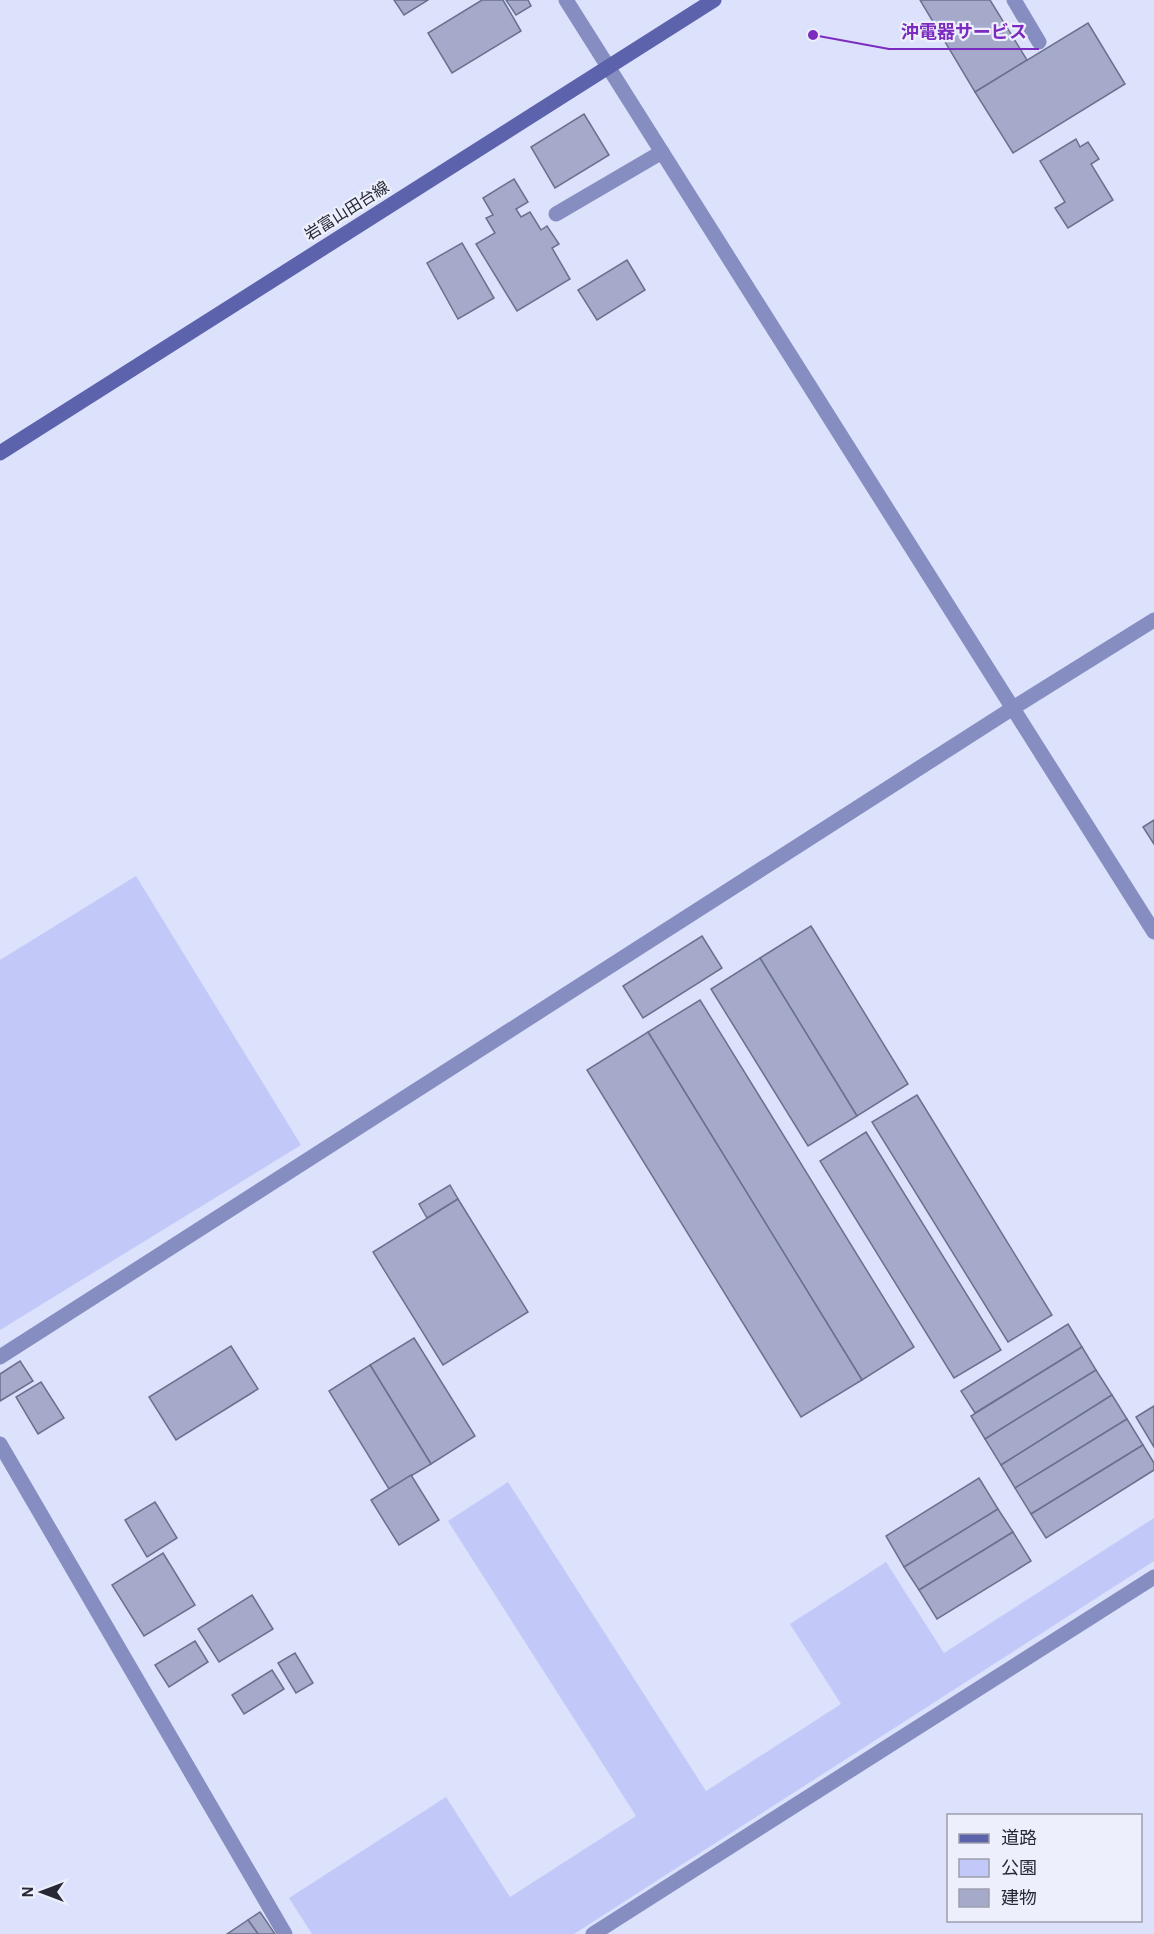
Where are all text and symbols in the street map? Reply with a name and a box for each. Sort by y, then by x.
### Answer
callout: 沖電器サービス [889,13,1039,49]
text: 沖電器サービス [901,22,1027,42]
street label: 岩富山田台線 [302,178,392,243]
legend [947,1814,1142,1922]
text: 道路 [1001,1828,1037,1848]
text: 公園 [1001,1859,1037,1878]
north arrow [12,1862,72,1922]
text: N [20,1886,36,1898]
text: 建物 [1001,1888,1037,1908]

